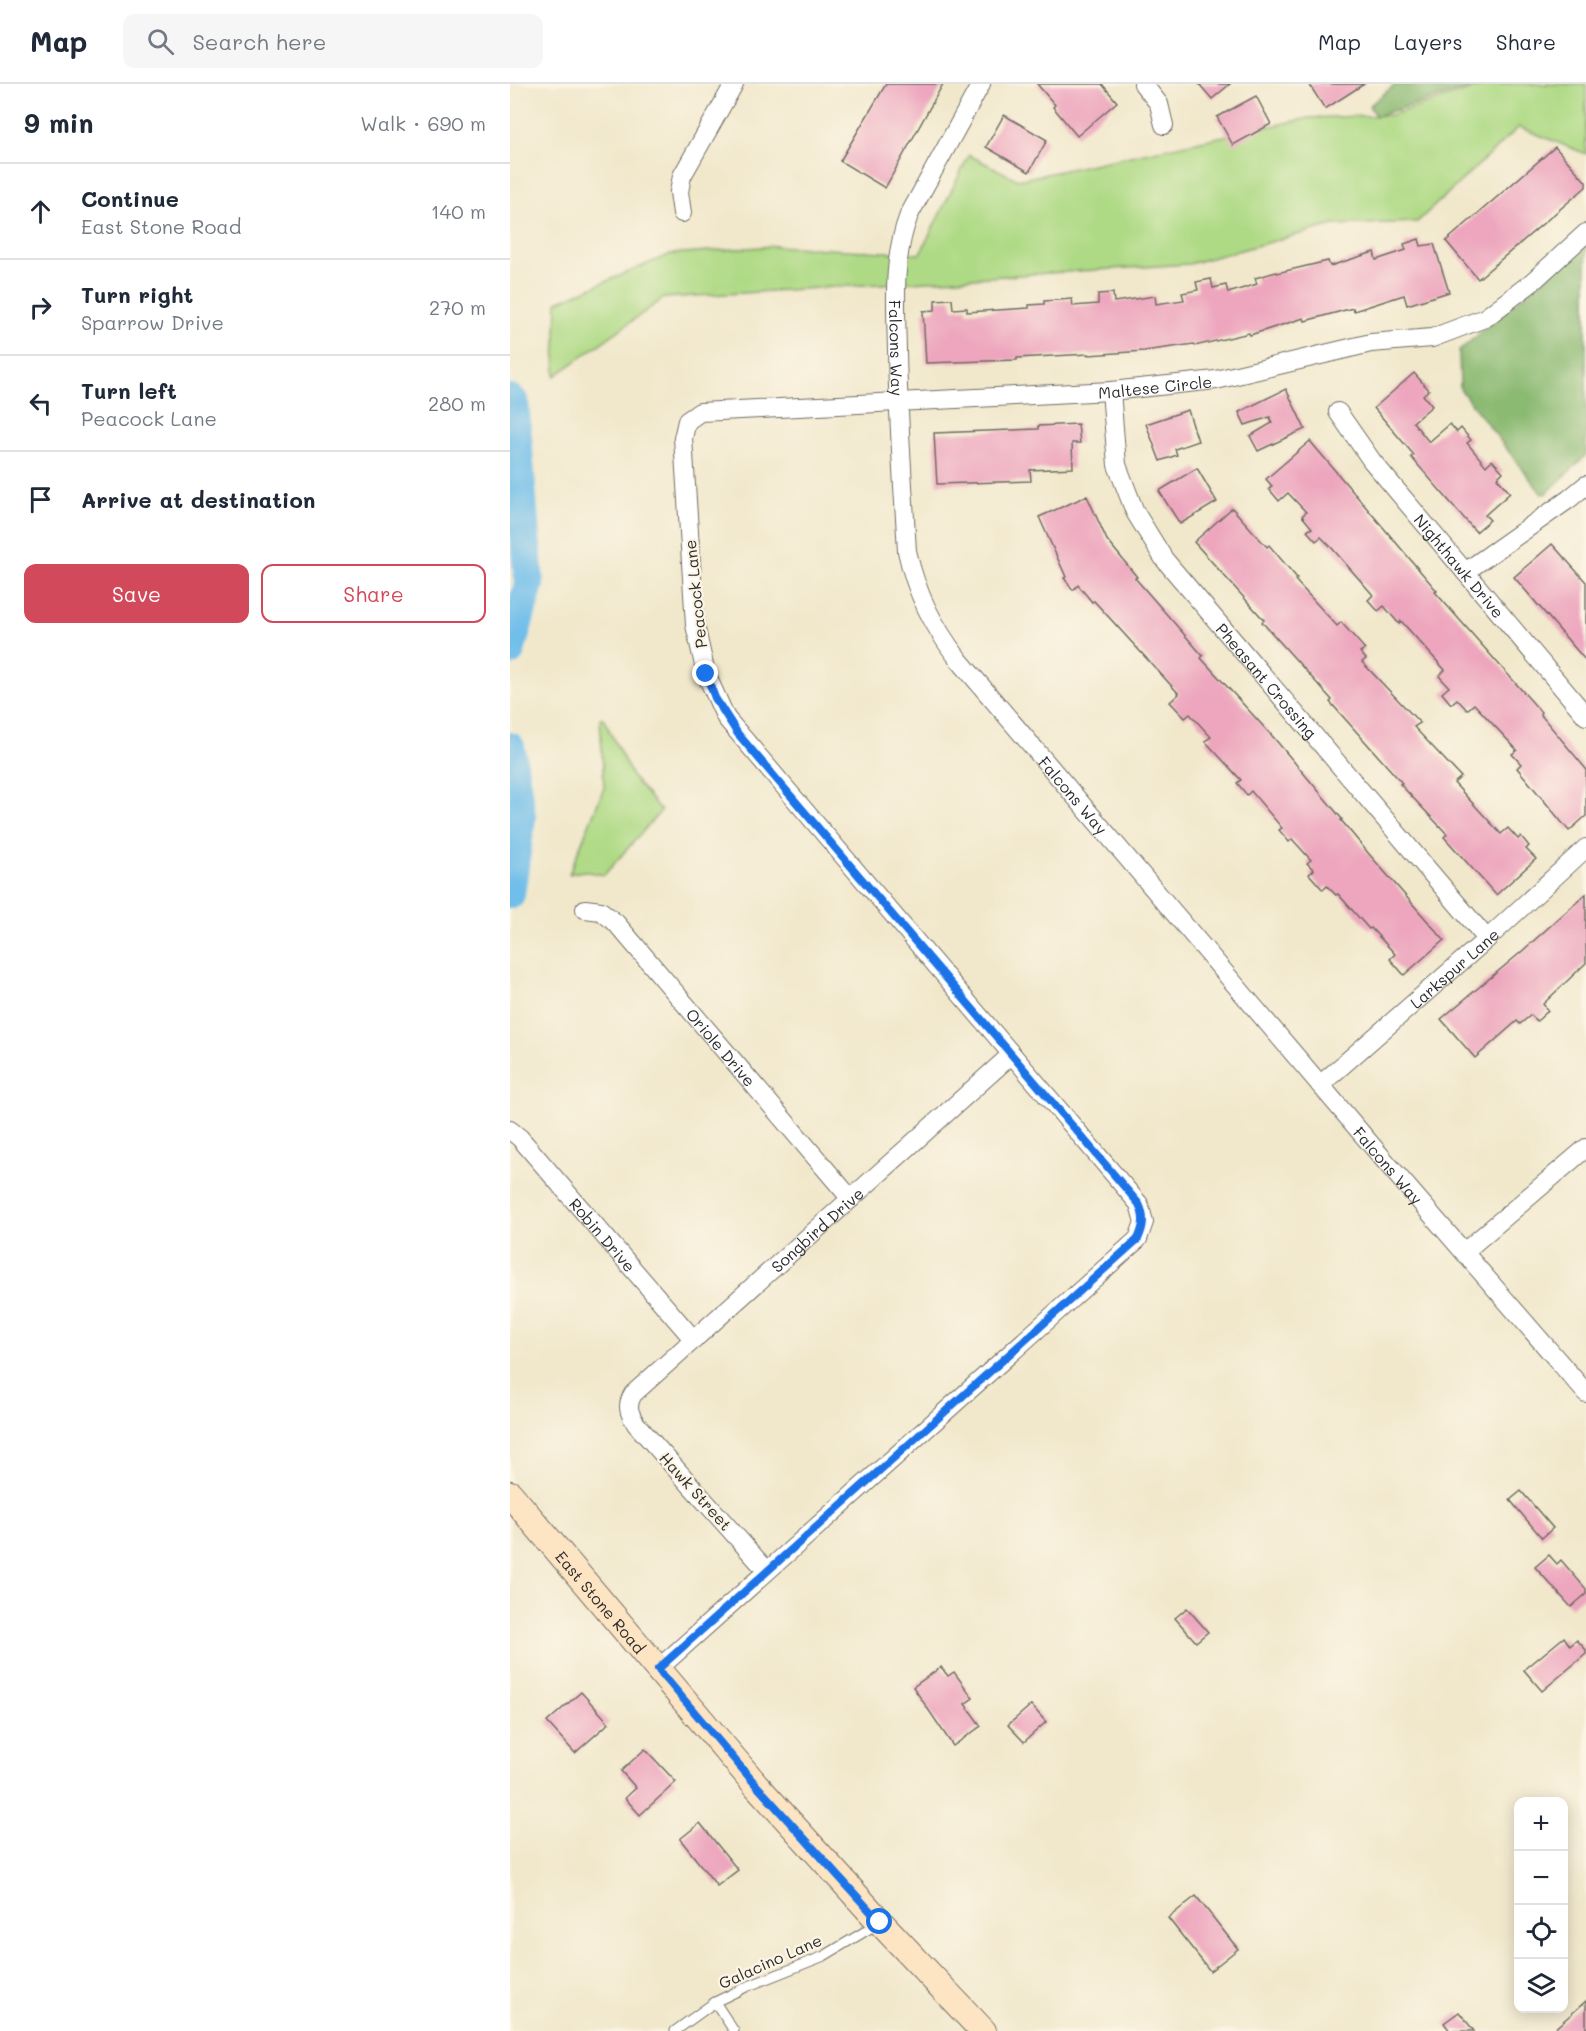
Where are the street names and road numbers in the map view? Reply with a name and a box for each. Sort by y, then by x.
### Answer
street label: Falcons Way [885,300,909,396]
street label: Maltese Circle [1098,370,1213,402]
street label: Nighthawk Drive [1410,509,1509,622]
street label: Peacock Lane [679,539,711,649]
street label: Pheasant Crossing [1212,618,1322,742]
street label: Falcons Way [1034,751,1113,838]
street label: Larkspur Lane [1405,923,1503,1013]
street label: Oriole Drive [682,1003,761,1090]
street label: Falcons Way [1349,1122,1428,1208]
street label: Songbird Drive [766,1182,867,1276]
street label: Robin Drive [565,1193,641,1276]
street label: Hawk Street [655,1447,737,1535]
street label: East Stone Road [552,1546,651,1658]
street label: Galacino Lane [715,1929,825,1993]

